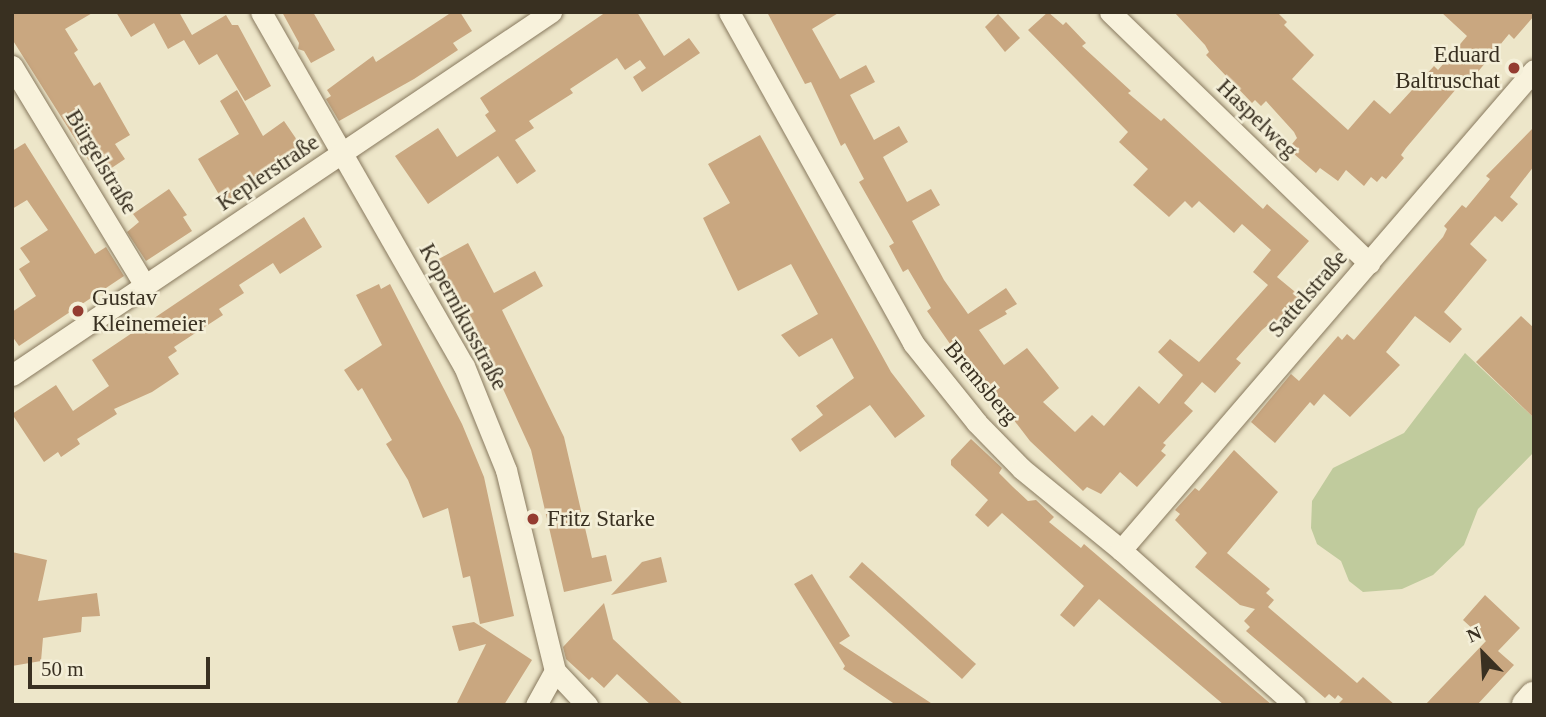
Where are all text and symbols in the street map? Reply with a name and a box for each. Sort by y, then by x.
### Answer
place label: Eduard Baltruschat [1395,41,1500,95]
marker: Eduard Baltruschat [1506,60,1522,76]
street label: Haspelweg [1211,74,1303,164]
street label: Bürgelstraße [59,105,143,219]
street label: Keplerstraße [212,129,324,217]
street label: Kopernikusstraße [413,239,513,395]
street label: Sattelstraße [1262,244,1354,344]
place label: Gustav Kleinemeier [92,284,206,338]
marker: Gustav Kleinemeier [70,303,86,319]
street label: Bremsberg [938,336,1024,430]
place label: Fritz Starke [547,505,655,533]
marker: Fritz Starke [525,511,541,527]
north arrow [1448,619,1518,689]
text: N [1464,622,1485,647]
scale bar [32,644,214,688]
text: 50 m [41,657,84,681]

